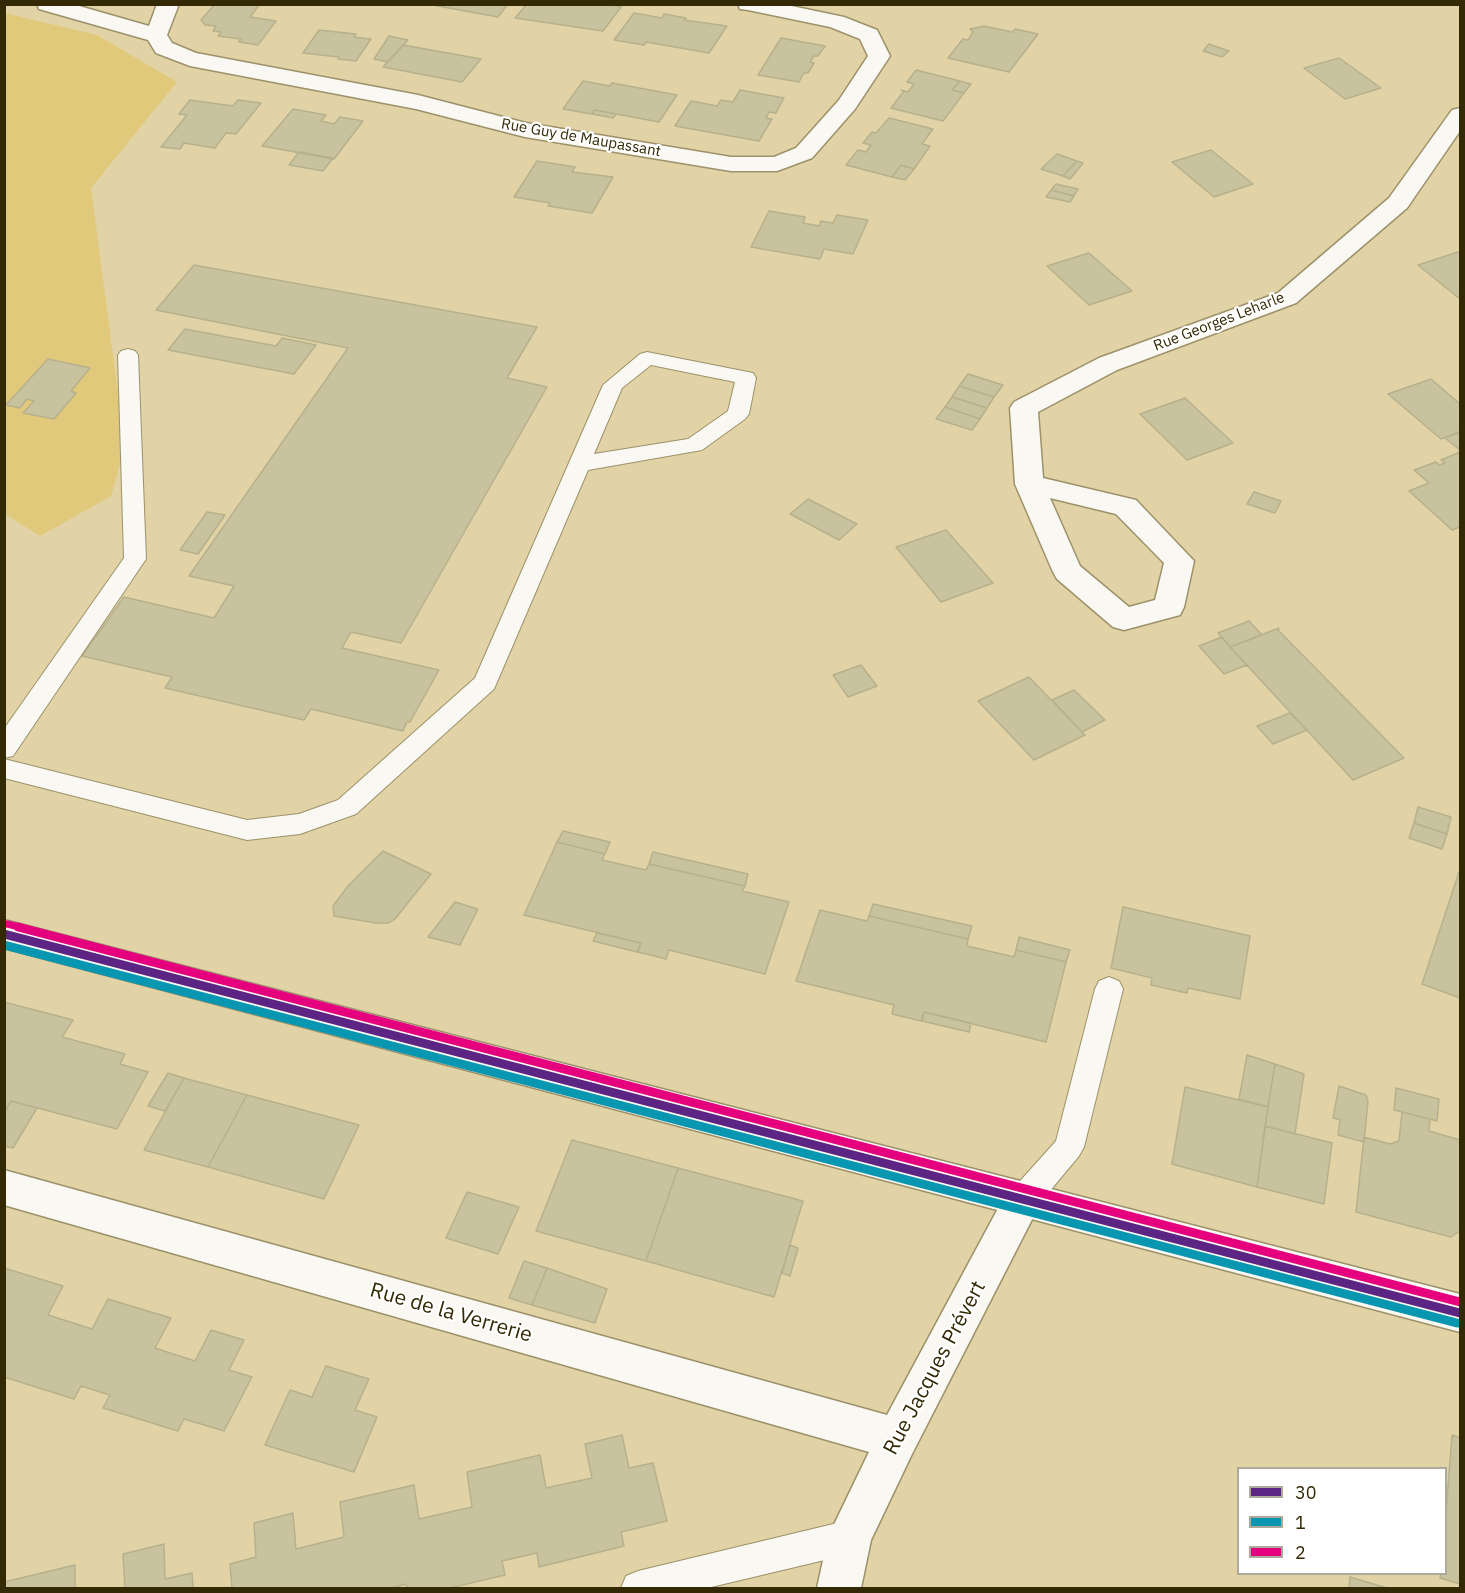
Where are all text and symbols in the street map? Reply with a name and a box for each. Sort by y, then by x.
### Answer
street label: Rue Guy de Maupassant [500,115,662,161]
street label: Rue Georges Leharle [1151,289,1287,355]
street label: Rue Jacques Prévert [878,1277,992,1459]
street label: Rue de la Verrerie [367,1278,535,1348]
legend [1237,1467,1447,1575]
text: 30 [1295,1481,1317,1504]
text: 1 [1295,1511,1306,1534]
text: 2 [1295,1541,1306,1564]

